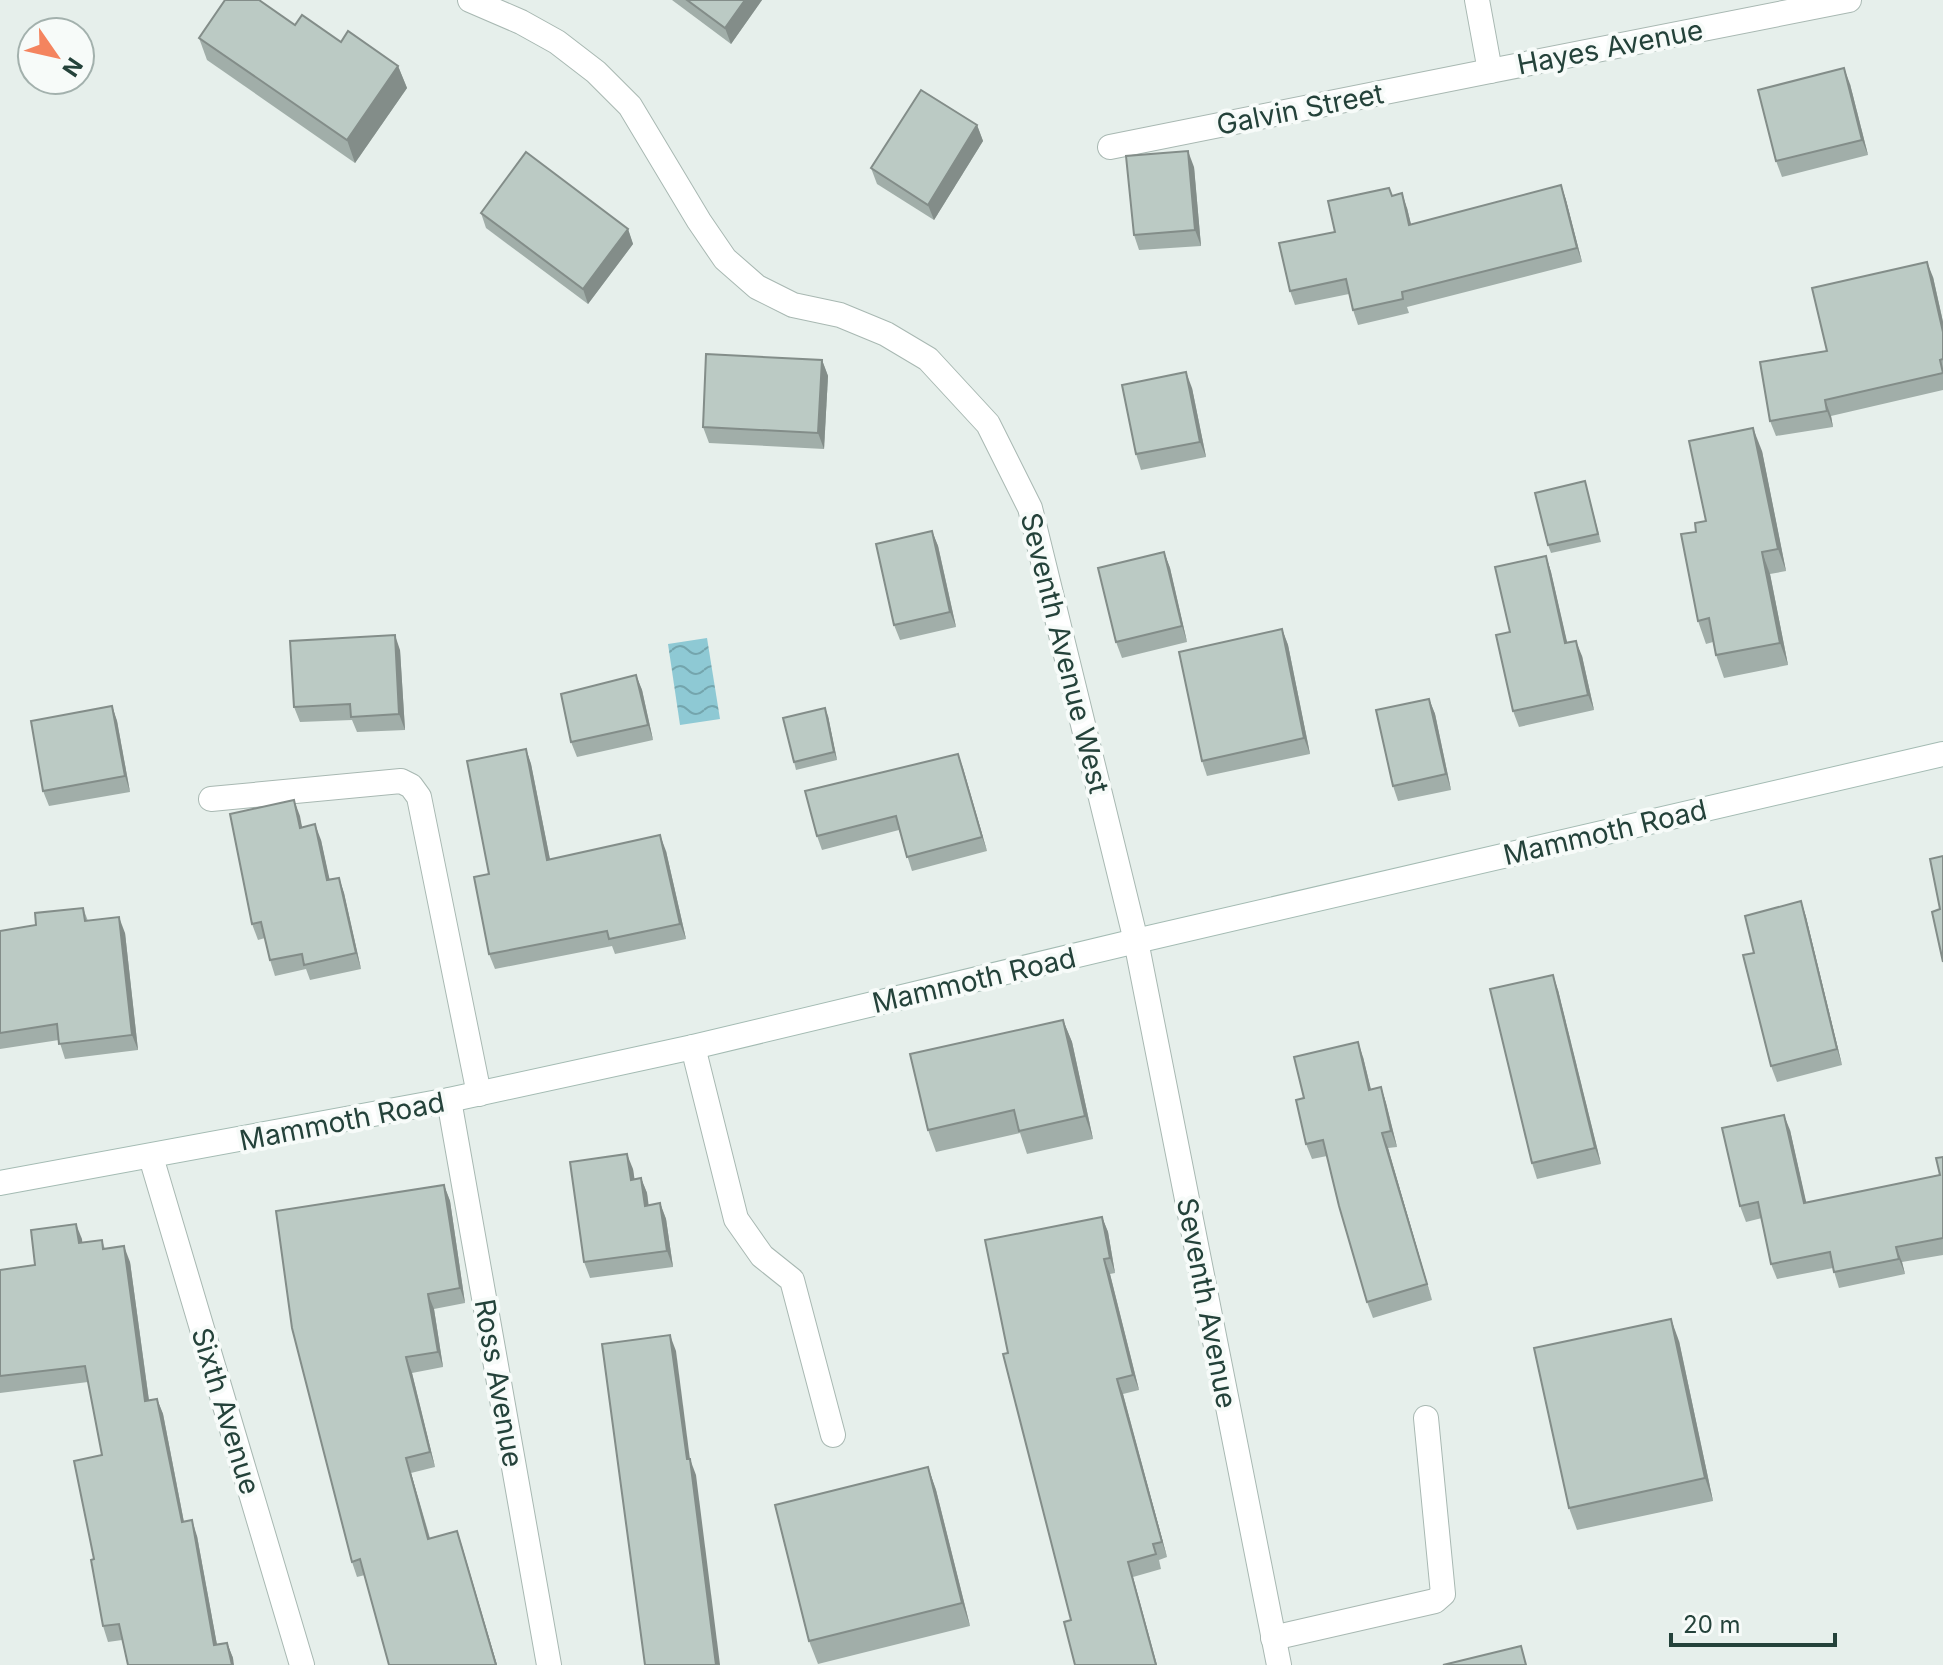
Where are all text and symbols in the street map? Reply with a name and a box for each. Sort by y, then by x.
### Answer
street label: Hayes Avenue [1514,12,1706,82]
north arrow [16,16,96,96]
text: N [57,53,88,81]
street label: Galvin Street [1214,76,1386,142]
street label: Seventh Avenue West [1014,509,1116,797]
street label: Mammoth Road [1500,792,1710,872]
street label: Mammoth Road [869,940,1079,1020]
street label: Mammoth Road [237,1084,447,1158]
street label: Seventh Avenue [1170,1195,1244,1411]
street label: Ross Avenue [467,1296,531,1470]
street label: Sixth Avenue [185,1324,267,1498]
scale bar [1671,1597,1835,1647]
text: 20 m [1683,1610,1741,1639]

